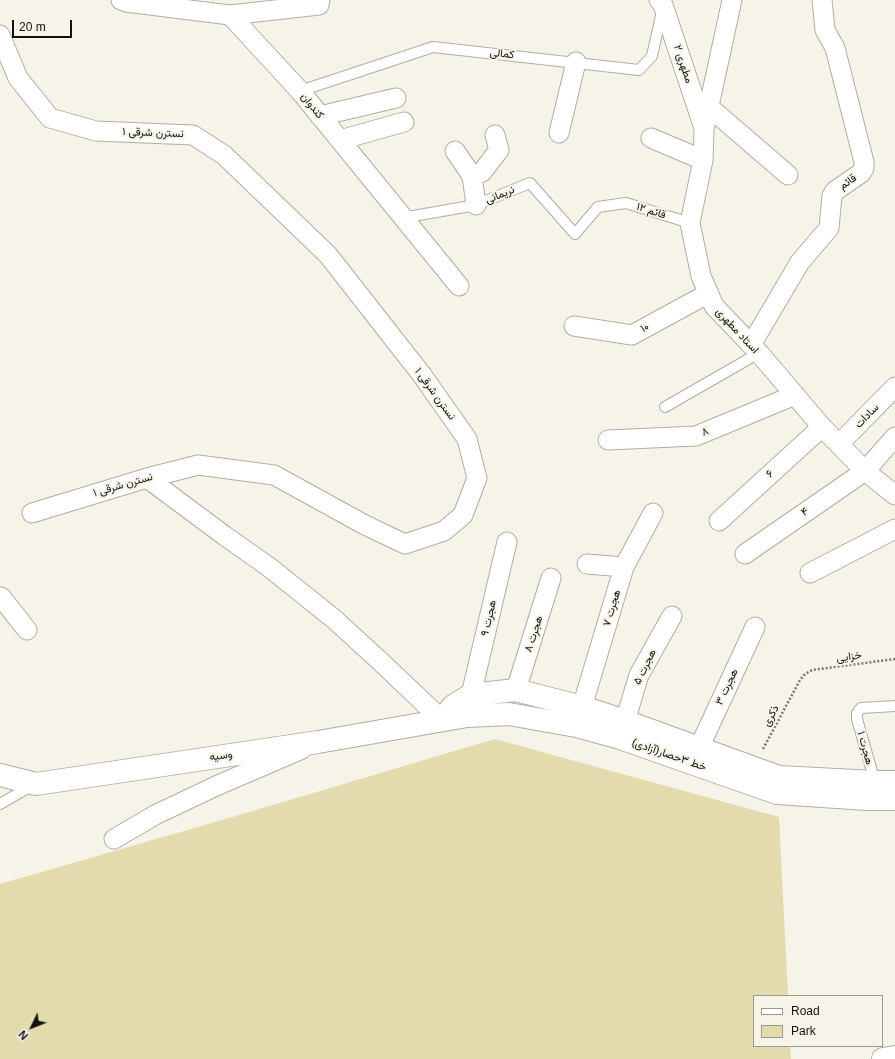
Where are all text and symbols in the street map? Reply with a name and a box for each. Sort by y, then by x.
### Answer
scale bar [14,12,74,38]
text: 20 m [19,20,46,34]
street label: مطهری ۲ [671,43,695,85]
street label: کمالی [489,46,515,62]
street label: کندوان [298,90,326,122]
street label: نسترن شرقی ۱ [122,125,184,141]
street label: قائم [837,171,859,193]
street label: نریمانی [483,183,517,207]
street label: قائم ۱۲ [635,200,667,222]
street label: استاد مطهری [713,306,761,356]
street label: ۱۰ [638,320,652,336]
street label: نسترن شرقی ۱ [412,365,458,423]
street label: سادات [852,401,882,431]
street label: ۸ [700,425,710,439]
street label: ۶ [764,467,776,481]
street label: نسترن شرقی ۱ [92,470,154,500]
street label: ۴ [799,505,811,519]
street label: هجرت ۷ [600,588,624,628]
street label: هجرت ۹ [478,599,500,637]
street label: هجرت ۸ [522,614,546,654]
street label: هجرت ۵ [631,647,659,687]
street label: خزایی [835,649,863,665]
street label: هجرت ۳ [713,667,741,707]
street label: ذکری [760,703,782,729]
street label: هجرت ۱ [854,730,876,766]
street label: خط ۳حصار(آزادی) [630,736,708,774]
street label: وسیه [209,748,233,764]
legend [753,995,883,1047]
text: Road [791,1004,820,1018]
north arrow [12,1007,52,1047]
text: Park [791,1024,816,1038]
text: N [16,1028,30,1042]

